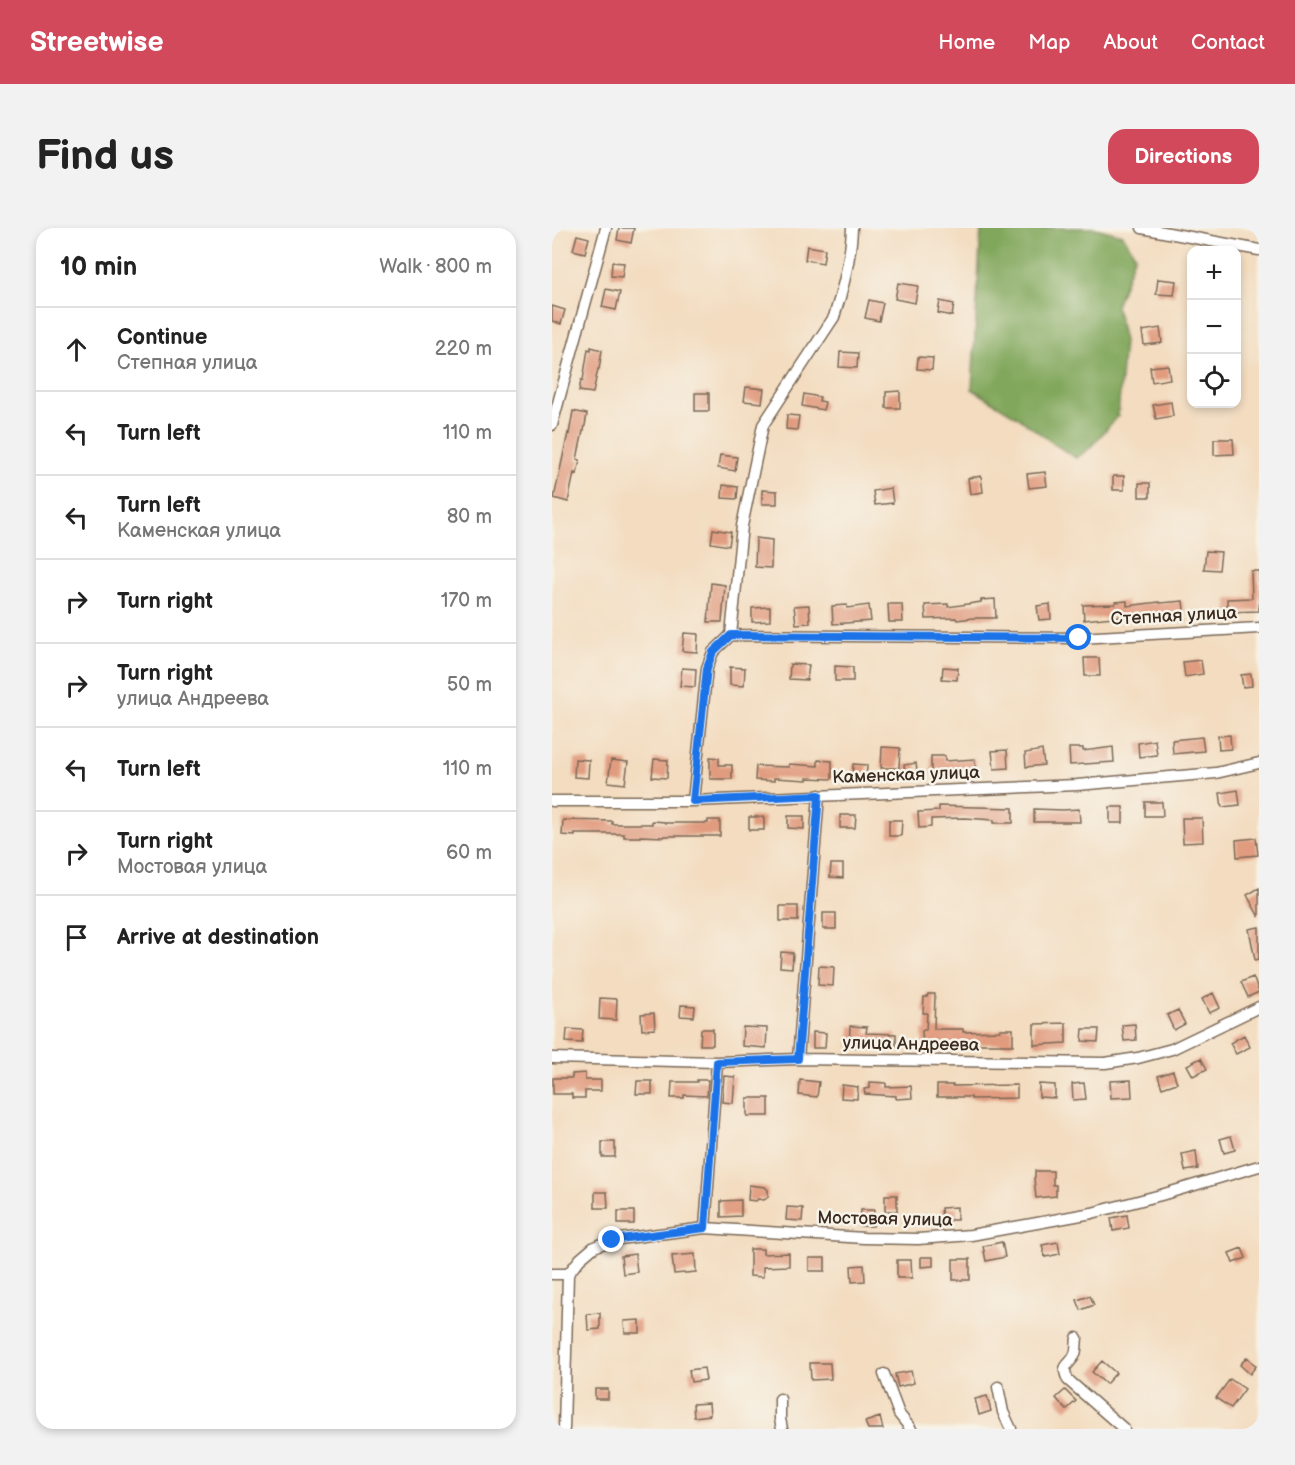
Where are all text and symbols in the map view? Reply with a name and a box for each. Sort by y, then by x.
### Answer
text: Streetwise [30,26,163,59]
text: Home [938,30,995,55]
text: Map [1028,30,1070,55]
text: About [1103,30,1158,55]
text: Contact [1191,30,1265,55]
button: Directions [1108,129,1259,184]
text: Find us [36,131,174,182]
map controls [1187,246,1241,408]
button: + [1187,246,1241,300]
text: 10 min [60,252,137,283]
text: Walk · 800 m [379,255,492,279]
button: − [1187,300,1241,354]
text: Continue [117,324,207,351]
icon: ahead [60,333,93,366]
text: 220 m [435,337,492,361]
text: Степная улица [117,351,258,375]
button: locate [1187,354,1241,408]
icon: left [60,417,93,450]
text: Turn left [117,420,201,447]
text: 110 m [443,421,492,445]
text: Turn left [117,492,201,519]
icon: left [60,501,93,534]
text: 80 m [447,505,492,529]
text: Каменская улица [117,519,281,543]
icon: right [60,585,93,618]
text: Turn right [117,588,213,615]
text: 170 m [441,589,492,613]
street label: Степная улица [1110,602,1238,630]
route start [1065,624,1091,650]
text: Turn right [117,660,213,687]
icon: right [60,669,93,702]
text: 50 m [447,673,492,697]
text: улица Андреева [117,687,269,711]
icon: left [60,753,93,786]
text: Turn left [117,756,201,783]
text: 110 m [443,757,492,781]
street label: Каменская улица [832,762,981,788]
text: Turn right [117,828,213,855]
icon: right [60,837,93,870]
text: 60 m [446,841,492,865]
text: Мостовая улица [117,855,267,879]
icon: arrive [60,921,93,954]
text: Arrive at destination [117,924,319,951]
street label: улица Андреева [842,1032,980,1056]
street label: Мостовая улица [817,1207,953,1231]
route end [598,1226,624,1252]

